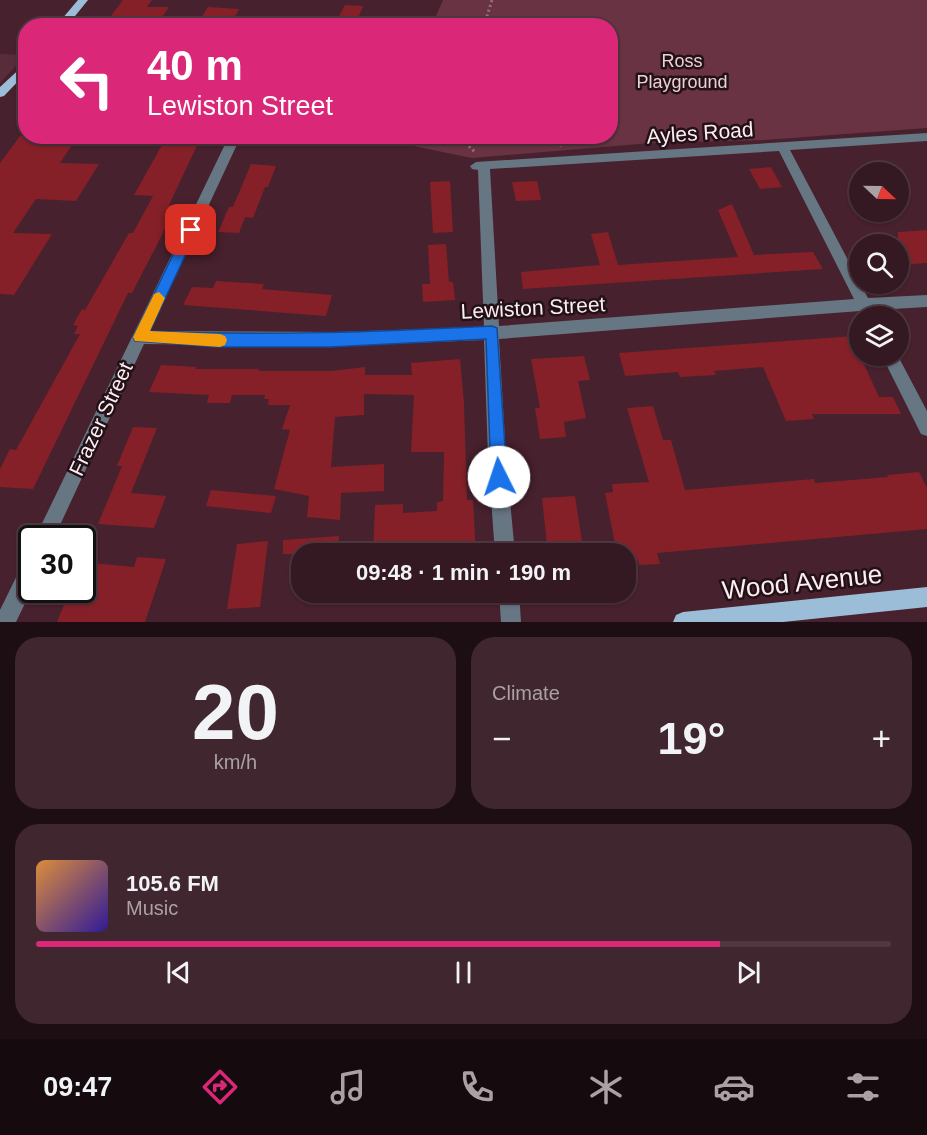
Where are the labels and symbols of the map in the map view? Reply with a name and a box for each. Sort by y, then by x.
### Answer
park label: Ross Playground [636,51,728,92]
street label: Ayles Road [646,117,754,148]
north arrow [849,162,909,222]
pin [165,204,216,255]
street label: Lewiston Street [460,292,606,323]
street label: Frazer Street [64,358,137,479]
position arrow [467,445,531,509]
speed limit sign: 30 [18,525,96,603]
street label: Wood Avenue [720,559,884,605]

